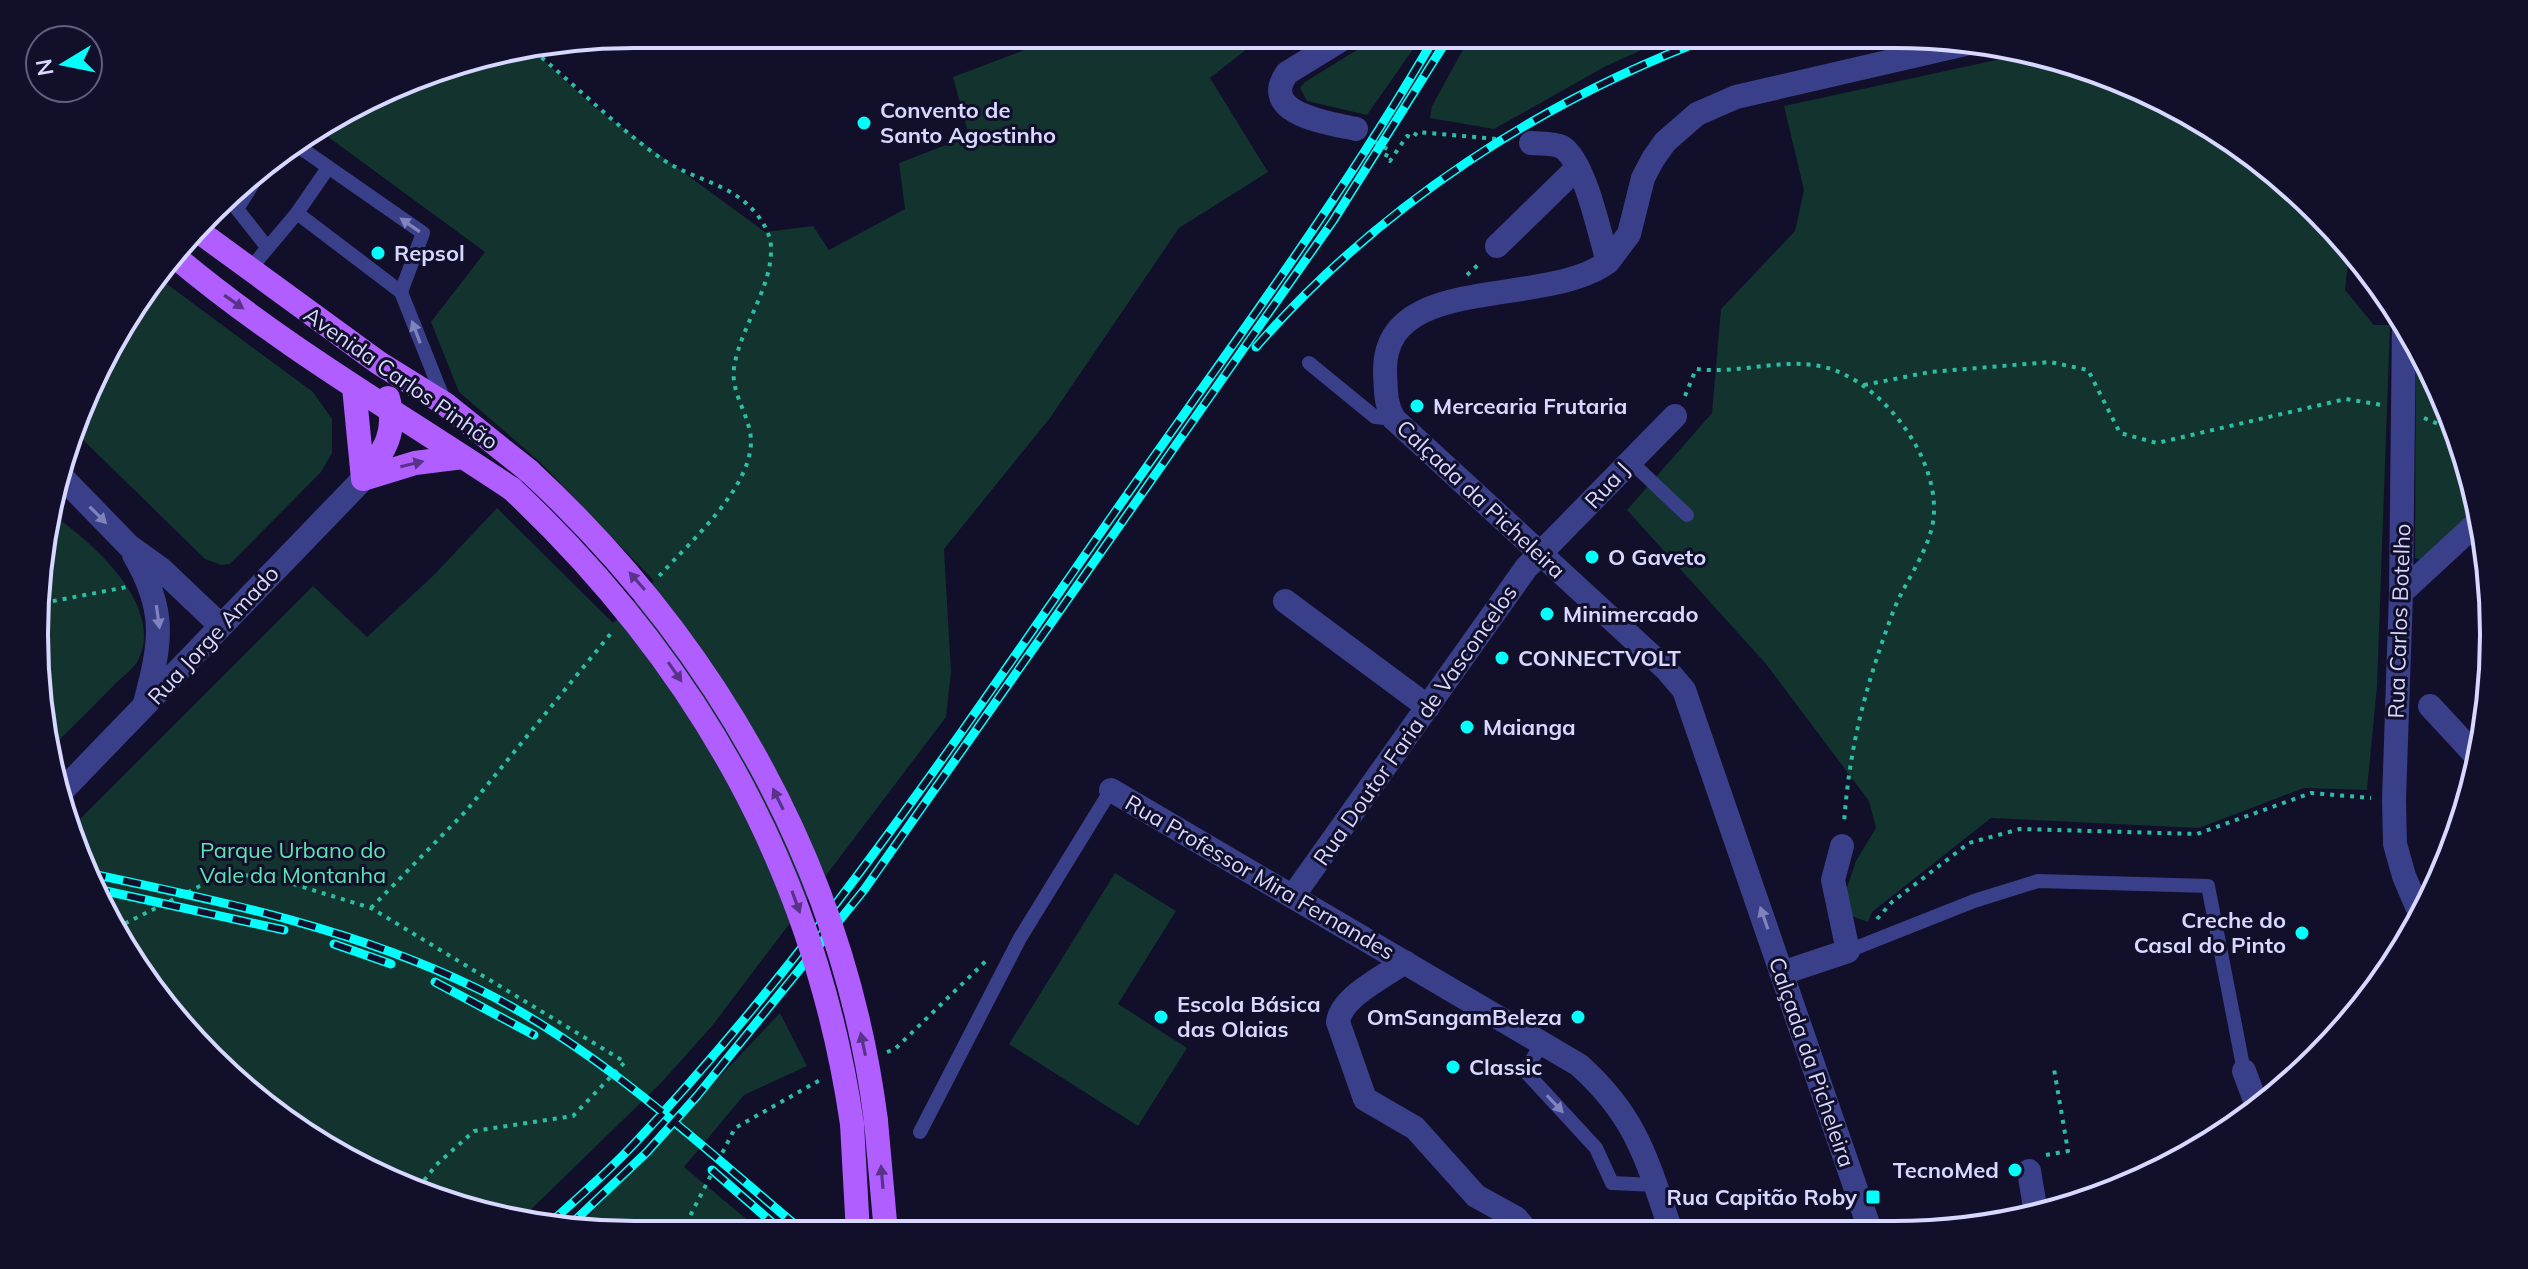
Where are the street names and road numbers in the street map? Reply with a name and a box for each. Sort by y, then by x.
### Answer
street label: Avenida Carlos Pinhão [298,300,504,456]
street label: Calçada da Picheleira [1391,414,1571,584]
street label: Rua J [1578,456,1636,514]
street label: Rua Carlos Botelho [2382,523,2416,719]
street label: Rua Jorge Amado [141,560,285,710]
street label: Rua Doutor Faria de Vasconcelos [1307,579,1523,871]
street label: Rua Professor Mira Fernandes [1120,788,1400,966]
street label: Calçada da Picheleira [1763,953,1861,1171]

